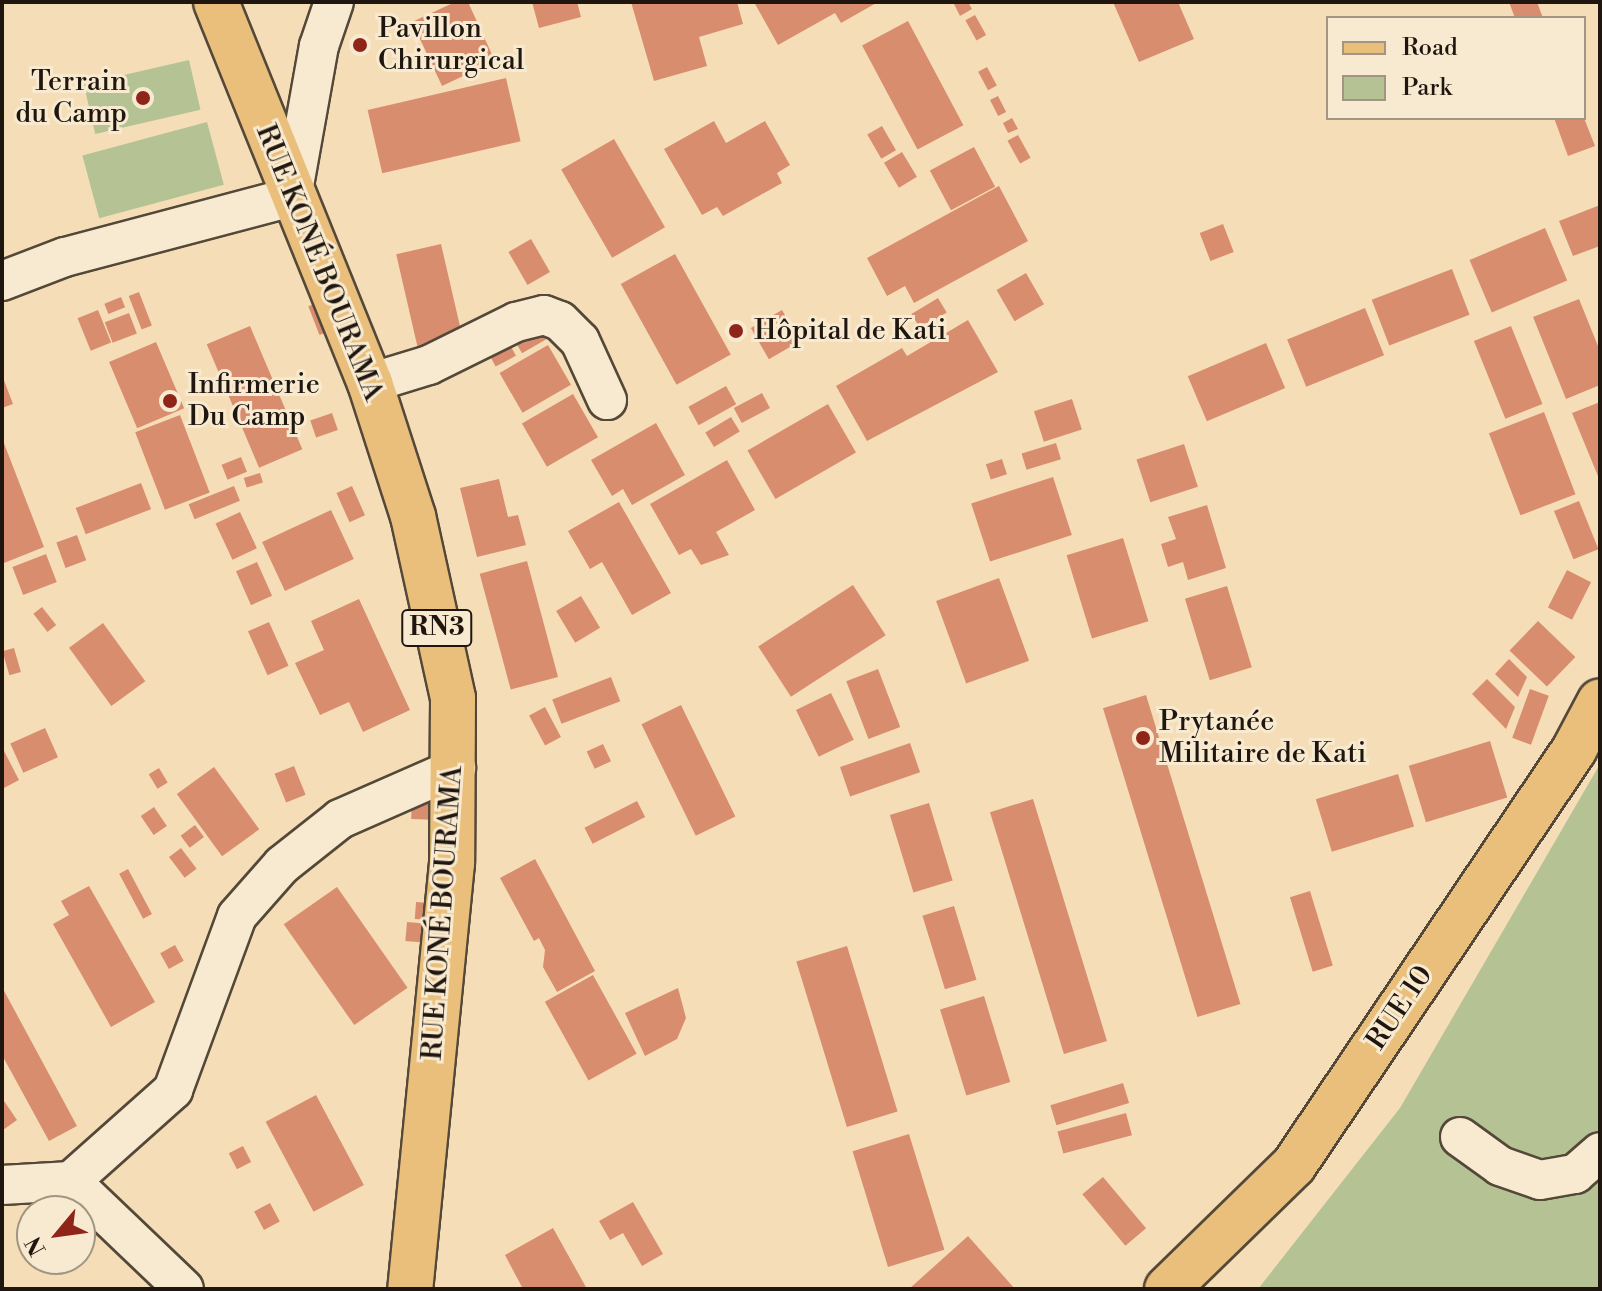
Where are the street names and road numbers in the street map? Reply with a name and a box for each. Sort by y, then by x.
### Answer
street label: RUE KONÉ BOURAMA [248,120,390,406]
road number: RN3 [401,606,473,650]
street label: RUE KONÉ BOURAMA [416,765,470,1061]
street label: RUE 10 [1360,960,1440,1056]

